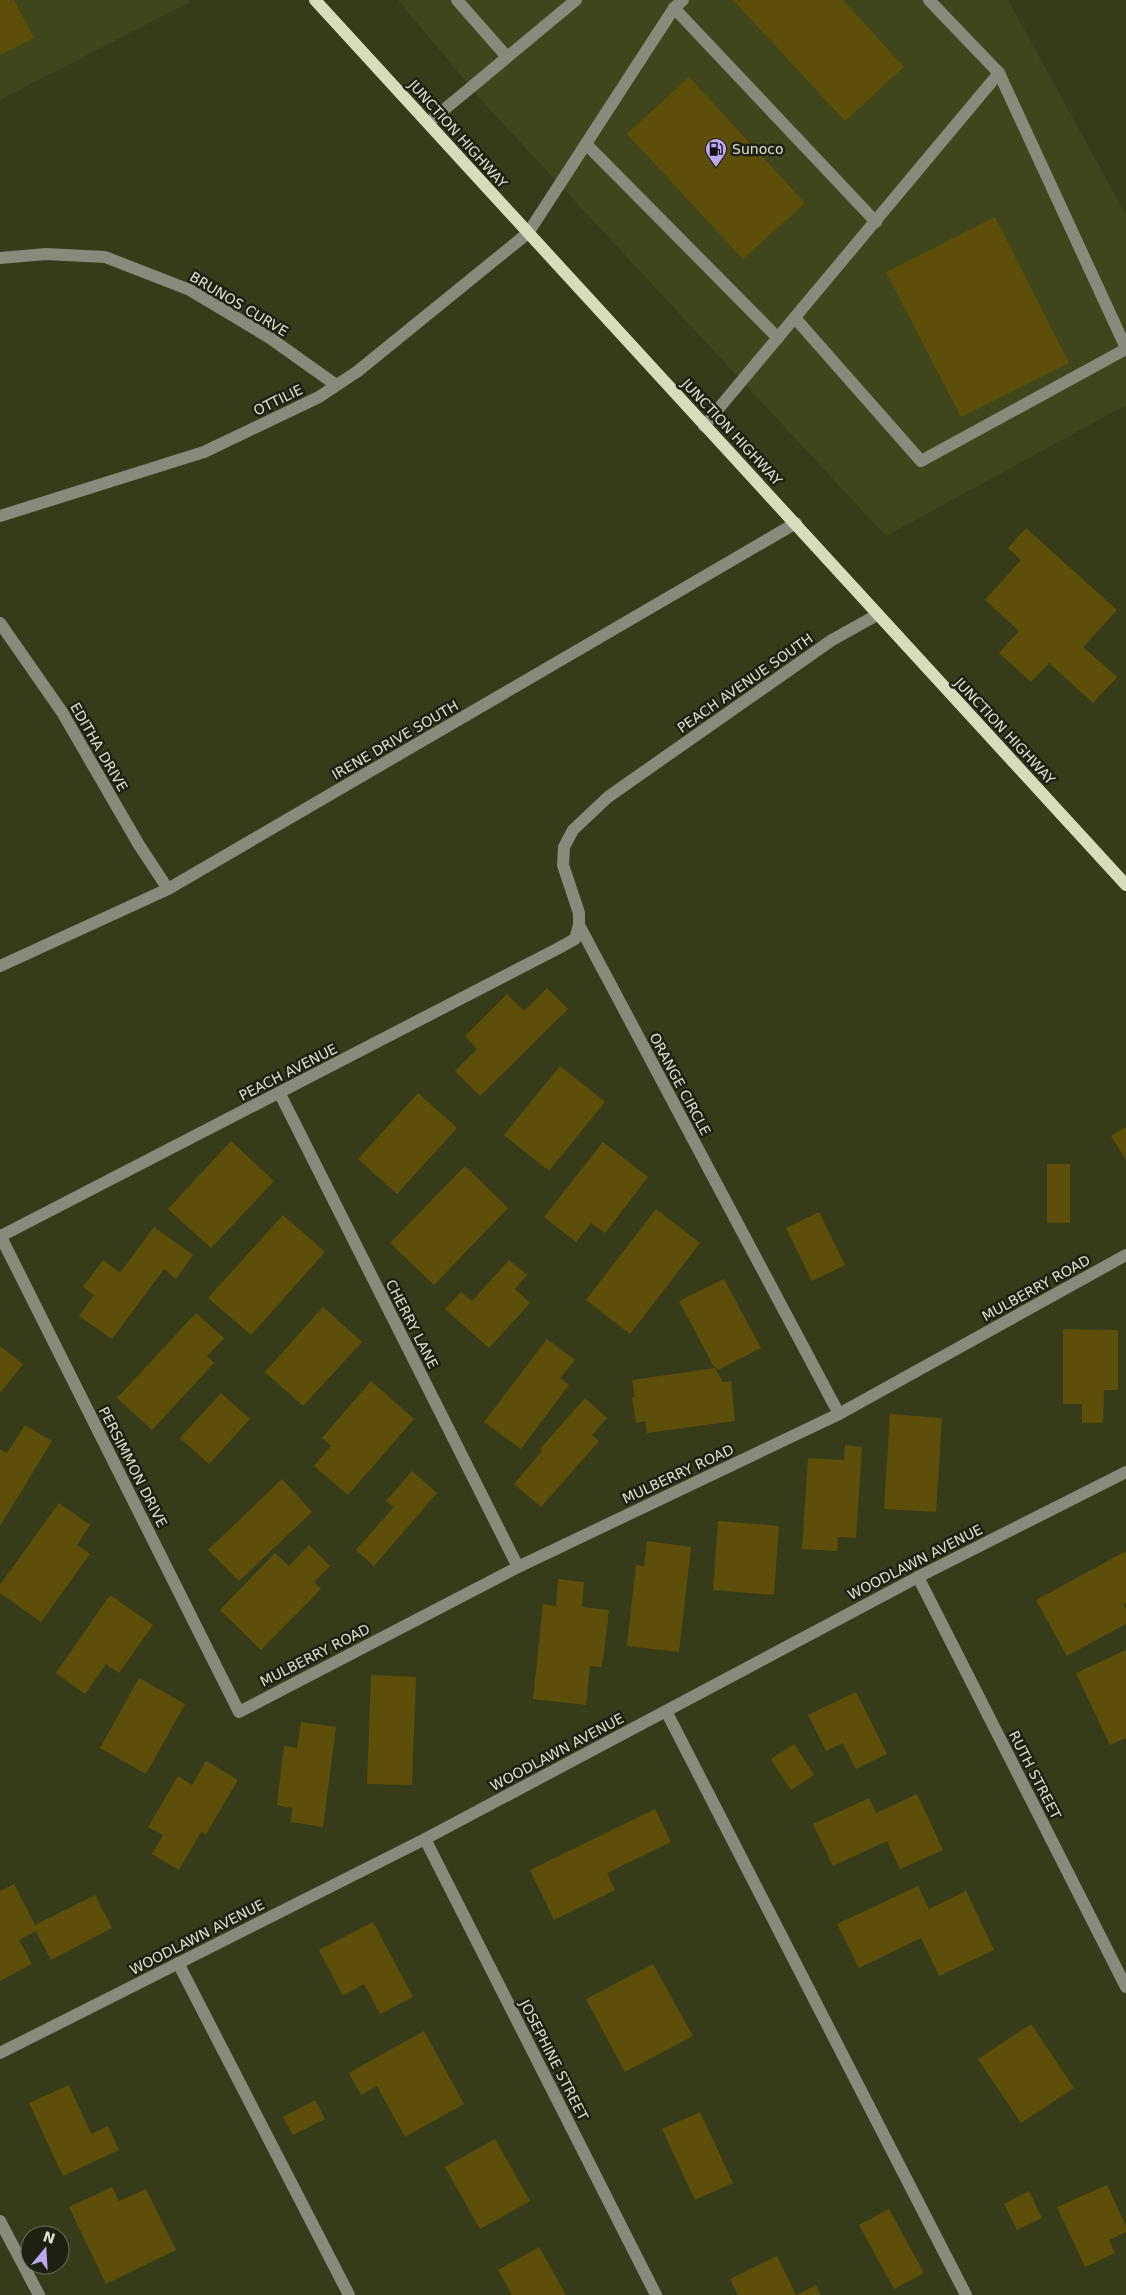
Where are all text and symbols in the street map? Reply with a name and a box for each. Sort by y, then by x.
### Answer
street label: JUNCTION HIGHWAY [405,76,511,191]
fuel station icon: Sunoco [704,137,728,168]
place label: Sunoco [732,141,783,157]
street label: BRUNOS CURVE [187,268,291,340]
street label: JUNCTION HIGHWAY [678,375,786,489]
street label: OTTILIE [251,381,305,419]
street label: PEACH AVENUE SOUTH [674,630,816,736]
street label: JUNCTION HIGHWAY [951,674,1059,788]
street label: IRENE DRIVE SOUTH [329,697,461,783]
street label: EDITHA DRIVE [67,700,131,794]
street label: ORANGE CIRCLE [646,1030,714,1138]
street label: PEACH AVENUE [236,1040,340,1104]
street label: MULBERRY ROAD [979,1252,1093,1324]
street label: CHERRY LANE [383,1277,441,1371]
street label: PERSIMMON DRIVE [96,1404,170,1530]
street label: MULBERRY ROAD [620,1441,736,1507]
street label: WOODLAWN AVENUE [845,1521,985,1603]
street label: MULBERRY ROAD [257,1620,373,1690]
street label: WOODLAWN AVENUE [487,1710,627,1794]
street label: RUTH STREET [1006,1728,1064,1822]
street label: WOODLAWN AVENUE [127,1896,267,1978]
street label: JOSEPHINE STREET [516,1996,592,2123]
north arrow [20,2225,70,2275]
text: N [41,2228,57,2247]

